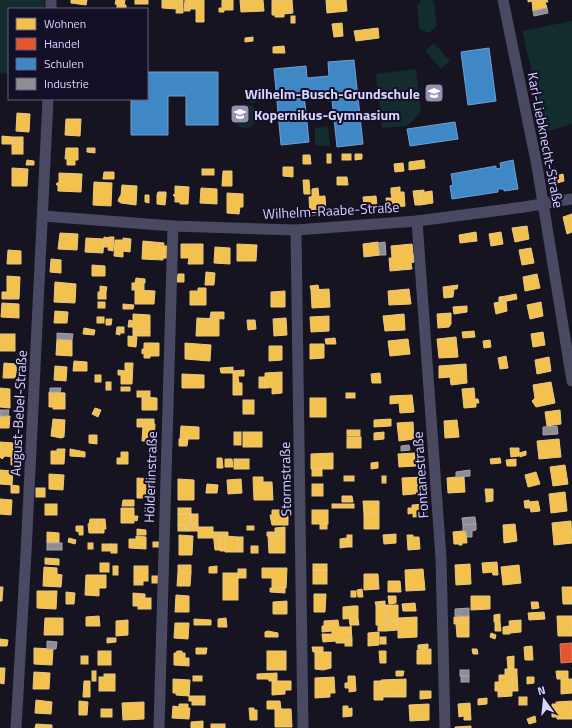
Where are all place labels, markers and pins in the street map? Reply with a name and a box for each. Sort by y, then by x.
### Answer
school or university icon: Wilhelm-Busch-Grundschule [423,82,445,104]
place label: Wilhelm-Busch-Grundschule [245,83,420,104]
school or university icon: Kopernikus-Gymnasium [229,103,251,125]
place label: Kopernikus-Gymnasium [254,104,400,125]

